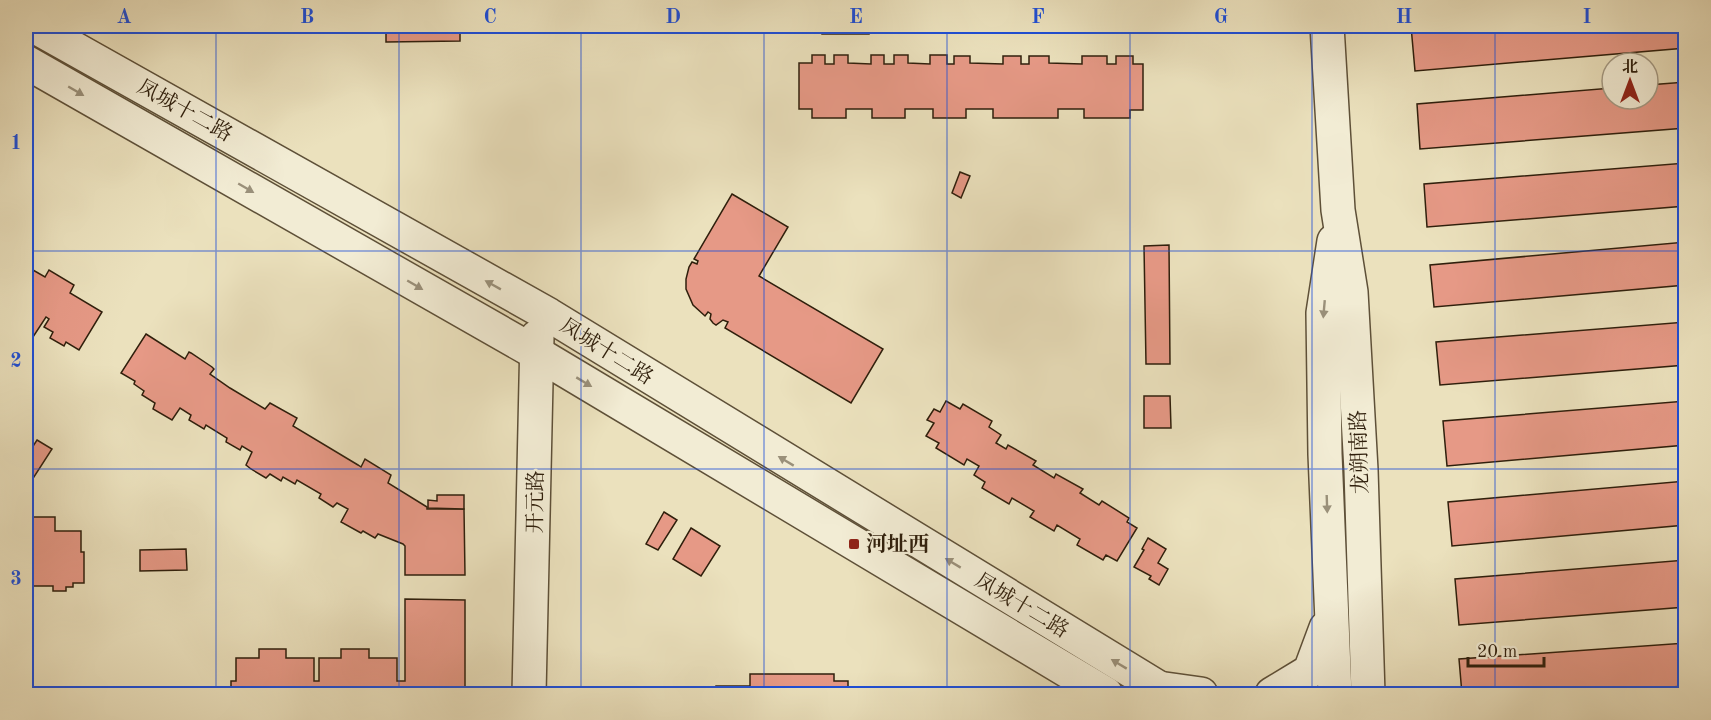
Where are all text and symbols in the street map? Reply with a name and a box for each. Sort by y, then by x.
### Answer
text: A [116,8,132,28]
text: B [300,8,314,28]
text: C [483,8,497,28]
text: D [665,8,681,28]
text: E [849,8,863,28]
text: F [1031,8,1045,28]
text: G [1214,8,1228,28]
text: H [1396,8,1412,28]
text: I [1583,8,1591,28]
north arrow [1600,51,1660,111]
text: 北 [1622,58,1638,76]
street label: 凤城十二路 [133,75,236,146]
one-way arrow [68,86,84,97]
text: 1 [10,134,22,154]
one-way arrow [238,183,255,193]
one-way arrow [407,279,423,290]
one-way arrow [485,280,502,290]
one-way arrow [1319,300,1329,319]
street label: 凤城十二路 [556,314,657,389]
text: 2 [10,352,22,372]
one-way arrow [576,377,593,387]
street label: 龙朔南路 [1347,410,1372,494]
one-way arrow [778,455,794,466]
street label: 开元路 [523,470,548,534]
one-way arrow [1322,495,1331,514]
place label: 河址西 [866,532,929,556]
marker: 河址西 [847,537,861,551]
one-way arrow [945,557,961,568]
street label: 凤城十二路 [971,569,1073,642]
text: 3 [10,570,22,590]
scale bar [1468,630,1544,668]
text: 20 m [1477,643,1517,661]
one-way arrow [1111,659,1127,670]

